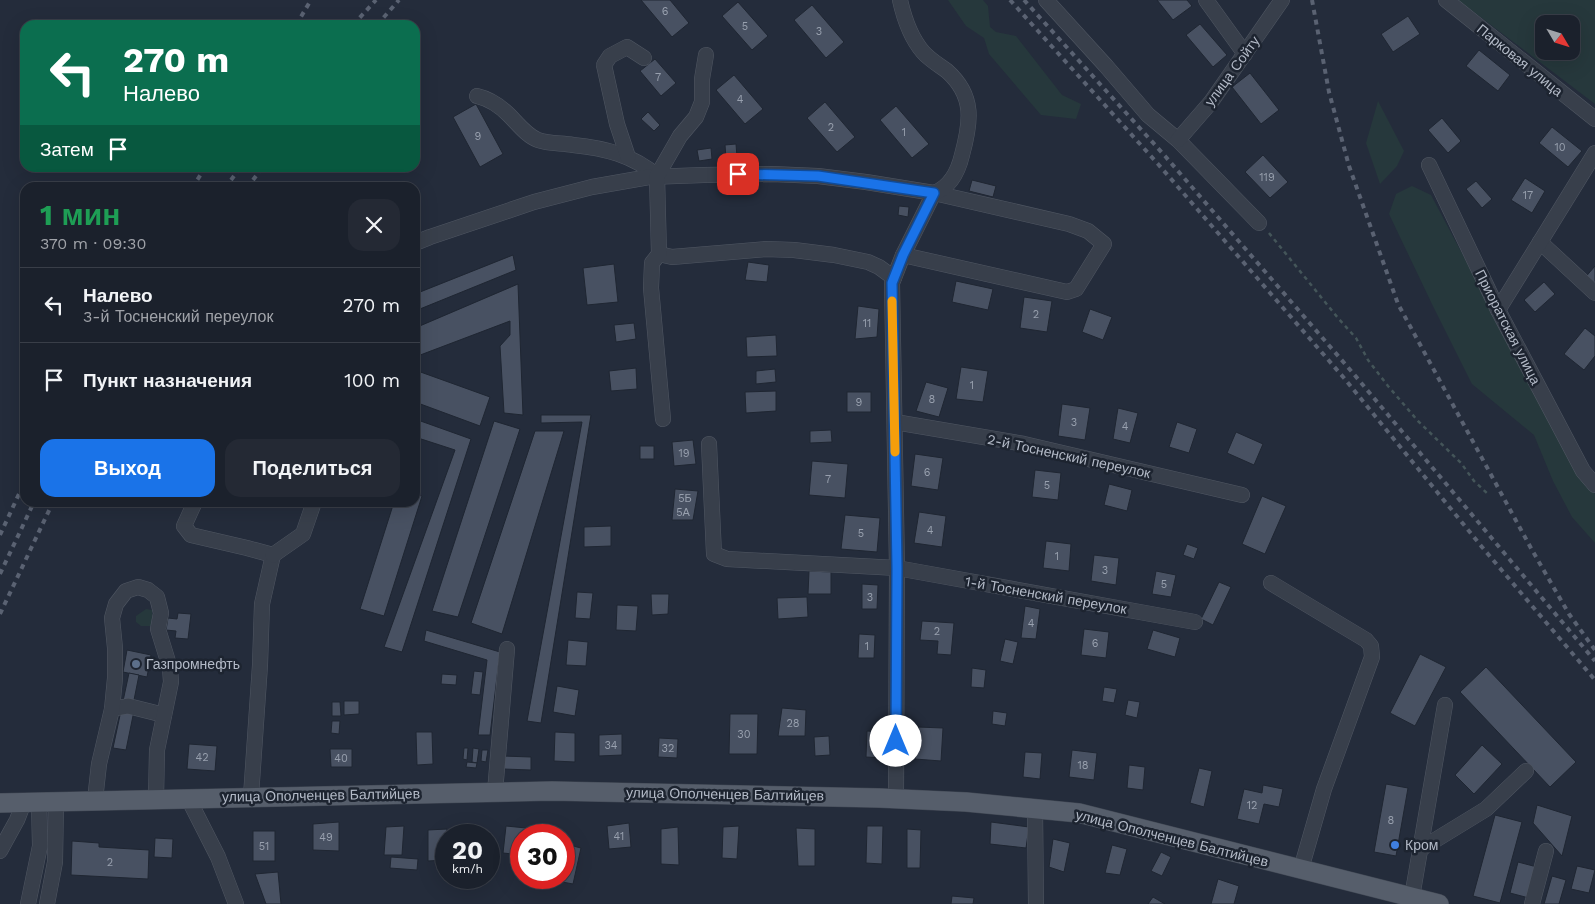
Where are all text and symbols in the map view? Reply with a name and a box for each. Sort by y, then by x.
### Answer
house number: 6 [662,5,669,18]
north arrow [1535,15,1580,60]
map controls [1535,15,1580,60]
house number: 5 [742,20,748,33]
street label: Парковая улица [1474,21,1566,100]
house number: 3 [816,25,822,38]
street label: улица Сойту [1201,33,1263,109]
text: 270 m [123,39,229,81]
icon: left [40,40,105,105]
house number: 7 [655,71,661,84]
text: Налево [123,81,200,106]
house number: 4 [737,93,744,106]
house number: 2 [828,121,834,134]
house number: 1 [902,126,906,139]
house number: 9 [475,130,482,143]
icon: arrive [104,135,132,163]
text: Затем [40,138,94,161]
house number: 10 [1554,141,1566,154]
pin [717,153,759,195]
icon: arrive [724,160,752,188]
house number: 119 [1259,171,1275,184]
house number: 17 [1523,189,1533,202]
text: 1 мин [40,197,120,232]
button: close [348,199,400,251]
text: 370 m · 09:30 [40,234,146,253]
street label: Приоратская улица [1472,267,1544,387]
text: Налево [83,284,153,307]
icon: left [40,291,68,319]
text: 270 m [343,294,400,317]
text: 3-й Тосненский переулок [83,307,273,326]
house number: 2 [1033,308,1039,321]
house number: 11 [863,317,871,330]
icon: arrive [40,366,68,394]
text: Пункт назначения [83,369,252,392]
text: 100 m [344,369,400,392]
house number: 1 [970,379,974,392]
house number: 8 [929,393,936,406]
house number: 9 [856,396,863,409]
house number: 3 [1071,416,1077,429]
house number: 4 [1122,420,1129,433]
street label: 2-й Тосненский переулок [986,431,1153,481]
button: Выход [40,439,215,497]
button: Поделиться [225,439,400,497]
house number: 19 [678,447,690,460]
house number: 6 [924,466,931,479]
house number: 7 [825,473,831,486]
house number: 5 [1044,479,1050,492]
house number: 5Б [678,492,692,505]
house number: 5А [676,506,691,519]
house number: 4 [927,524,934,537]
house number: 5 [858,527,864,540]
house number: 1 [1055,550,1059,563]
house number: 3 [1102,564,1108,577]
street label: 1-й Тосненский переулок [964,573,1129,617]
house number: 5 [1161,578,1167,591]
house number: 3 [867,591,873,604]
house number: 4 [1028,617,1035,630]
house number: 2 [934,625,940,638]
house number: 6 [1092,637,1099,650]
house number: 1 [865,640,869,653]
place label: Газпромнефть [146,656,240,672]
marker: Газпромнефть [130,658,142,670]
position arrow [869,714,921,766]
house number: 28 [786,717,800,730]
house number: 30 [737,728,751,741]
house number: 34 [604,739,618,752]
house number: 32 [662,742,674,755]
house number: 42 [195,751,209,764]
house number: 40 [334,752,348,765]
house number: 18 [1077,759,1089,772]
street label: улица Ополченцев Балтийцев [626,784,824,804]
street label: улица Ополченцев Балтийцев [222,785,420,805]
house number: 12 [1247,799,1257,812]
street label: улица Ополченцев Балтийцев [1074,806,1270,870]
house number: 8 [1388,814,1395,827]
speed limit sign: 30 [510,824,575,889]
house number: 41 [614,830,624,843]
house number: 49 [319,831,333,844]
text: 20 [452,836,483,865]
place label: Кром [1405,837,1438,853]
marker: Кром [1389,839,1401,851]
house number: 51 [259,840,269,853]
house number: 2 [107,856,113,869]
text: km/h [452,862,483,876]

